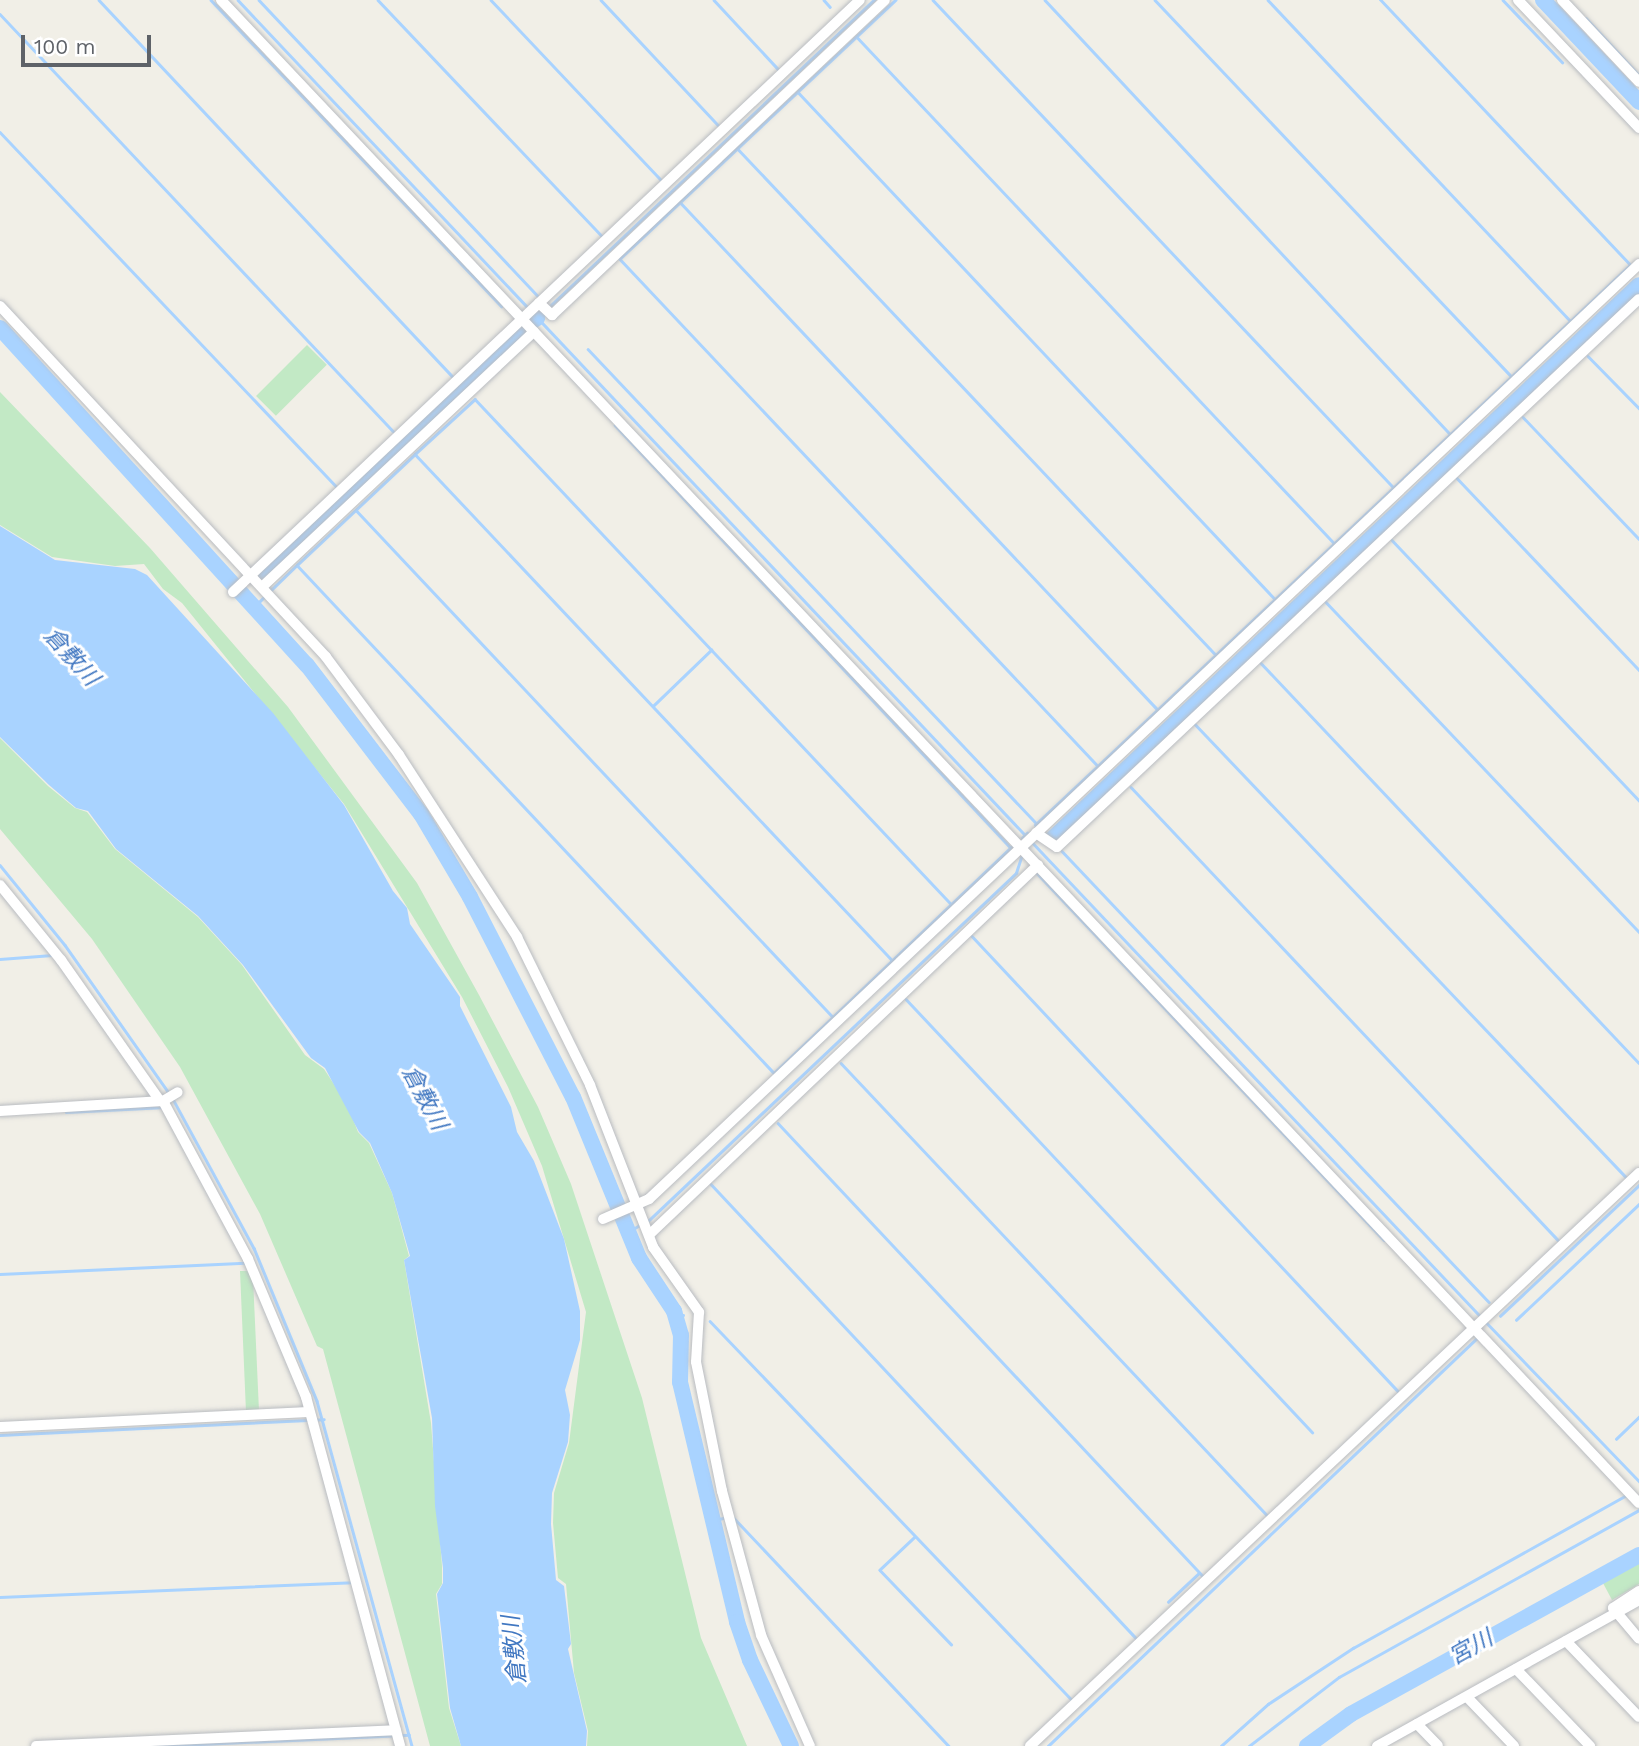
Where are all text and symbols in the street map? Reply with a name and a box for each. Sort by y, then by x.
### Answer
scale bar [24,21,154,65]
text: 100 m [34,34,96,59]
water label: 倉敷川 [38,622,104,692]
water label: 倉敷川 [396,1061,452,1135]
water label: 倉敷川 [498,1614,532,1686]
water label: 宮川 [1444,1625,1498,1671]

